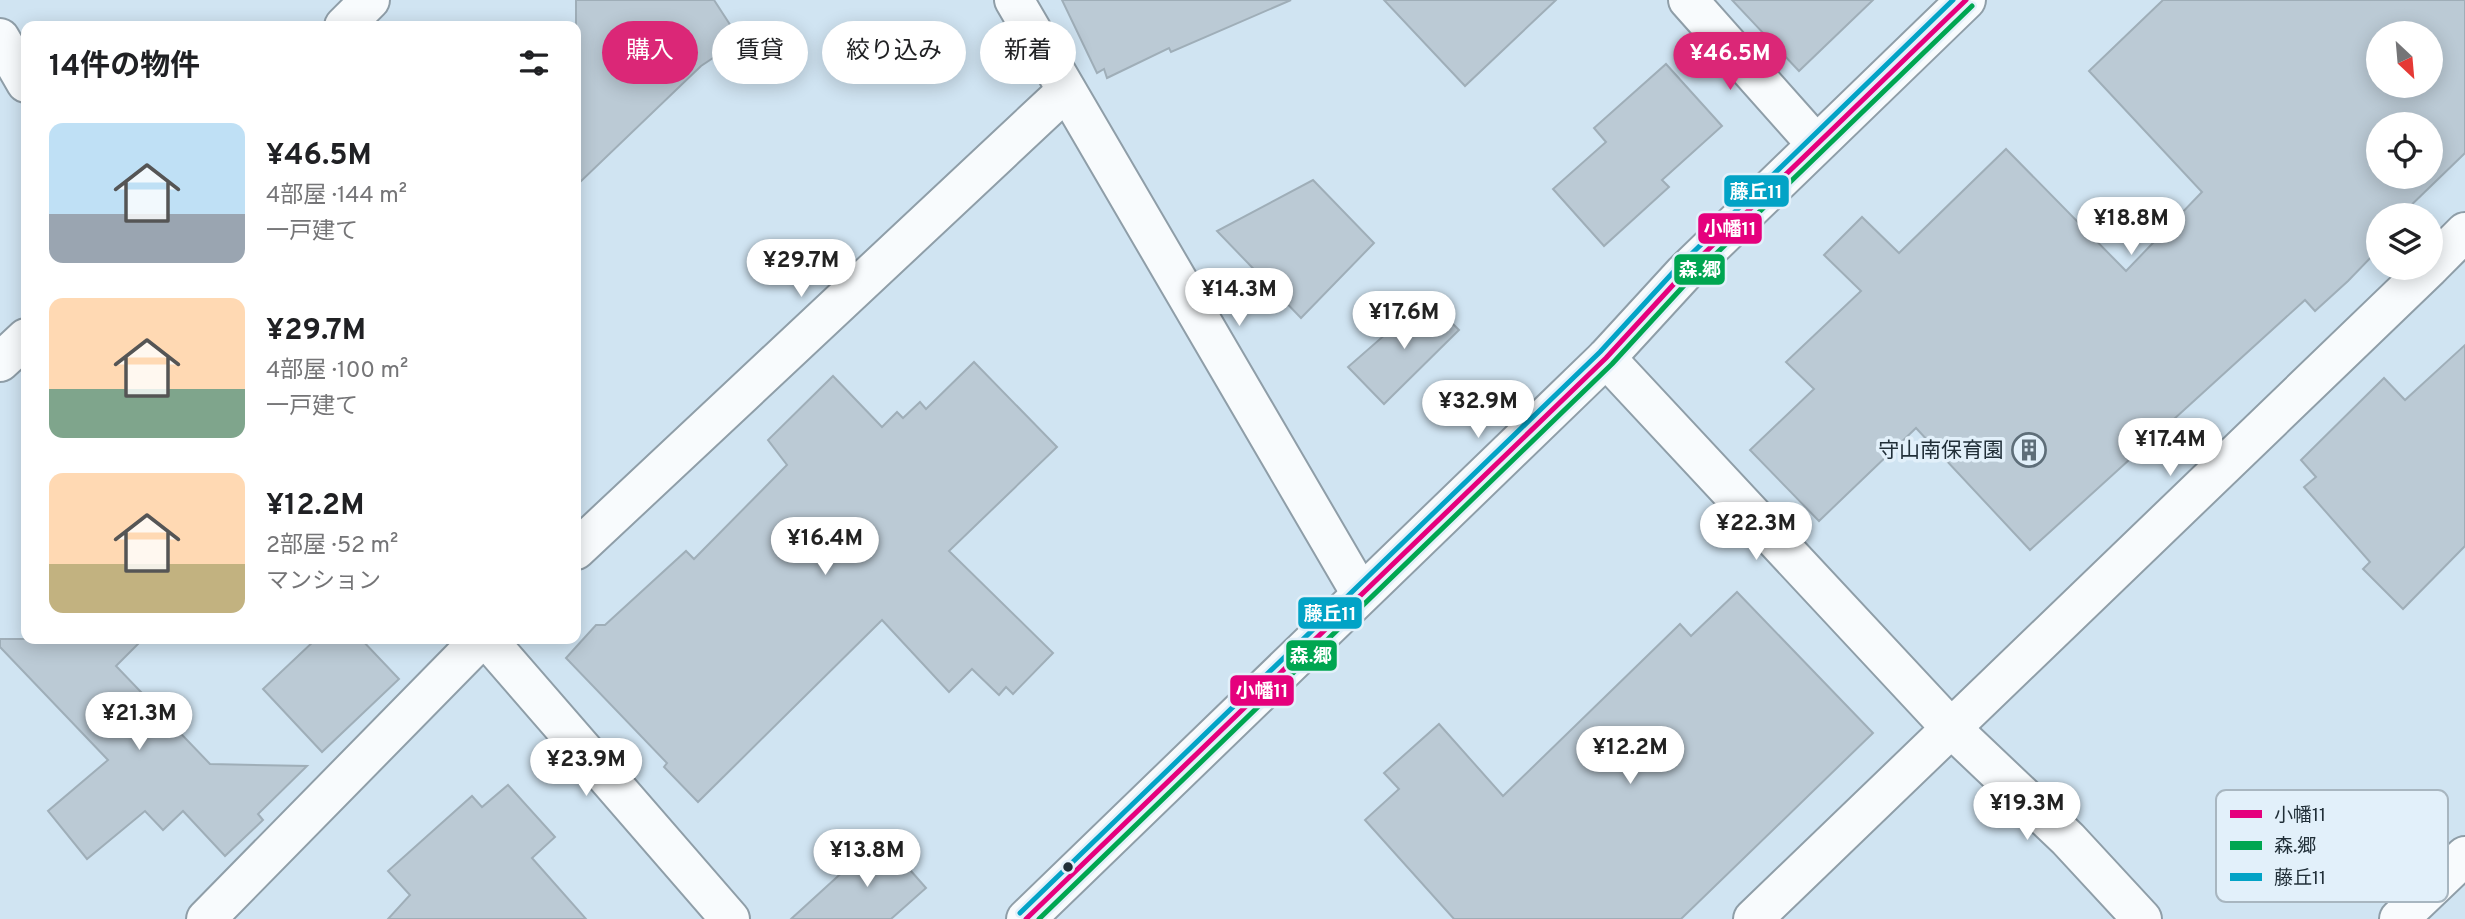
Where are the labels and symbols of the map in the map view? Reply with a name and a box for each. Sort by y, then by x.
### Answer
north arrow [2366,21,2443,98]
pin: ¥46.5M [1673,32,1787,92]
line badge: 藤丘11 [1723,174,1790,208]
text: 藤丘11 [1729,181,1783,205]
pin: ¥18.8M [2074,198,2188,257]
line badge: 小幡11 [1697,212,1763,245]
text: 小幡11 [1703,218,1757,242]
pin: ¥29.7M [744,240,858,299]
line badge: 森.郷 [1673,253,1726,286]
text: 森.郷 [1679,259,1721,283]
pin: ¥14.3M [1182,268,1296,328]
pin: ¥17.6M [1347,292,1461,351]
pin: ¥32.9M [1421,380,1535,440]
pin: ¥17.4M [2113,419,2227,478]
building icon: 守山南保育園 [2010,431,2048,469]
place label: 守山南保育園 [1878,438,2004,465]
pin: ¥22.3M [1699,503,1813,562]
pin: ¥16.4M [768,518,882,577]
line badge: 藤丘11 [1297,596,1363,630]
text: 藤丘11 [1303,603,1357,627]
line badge: 森.郷 [1285,639,1338,672]
text: 森.郷 [1290,645,1332,669]
line badge: 小幡11 [1229,674,1295,707]
text: 小幡11 [1235,680,1289,704]
pin: ¥21.3M [82,692,196,752]
pin: ¥12.2M [1573,726,1687,786]
pin: ¥23.9M [529,738,643,798]
pin: ¥19.3M [1970,782,2084,842]
legend [2216,790,2448,902]
text: 小幡11 [2274,804,2326,828]
pin: ¥13.8M [810,830,924,889]
text: 森.郷 [2274,835,2316,859]
unlabelled marker [1061,860,1075,874]
text: 藤丘11 [2274,867,2326,891]

